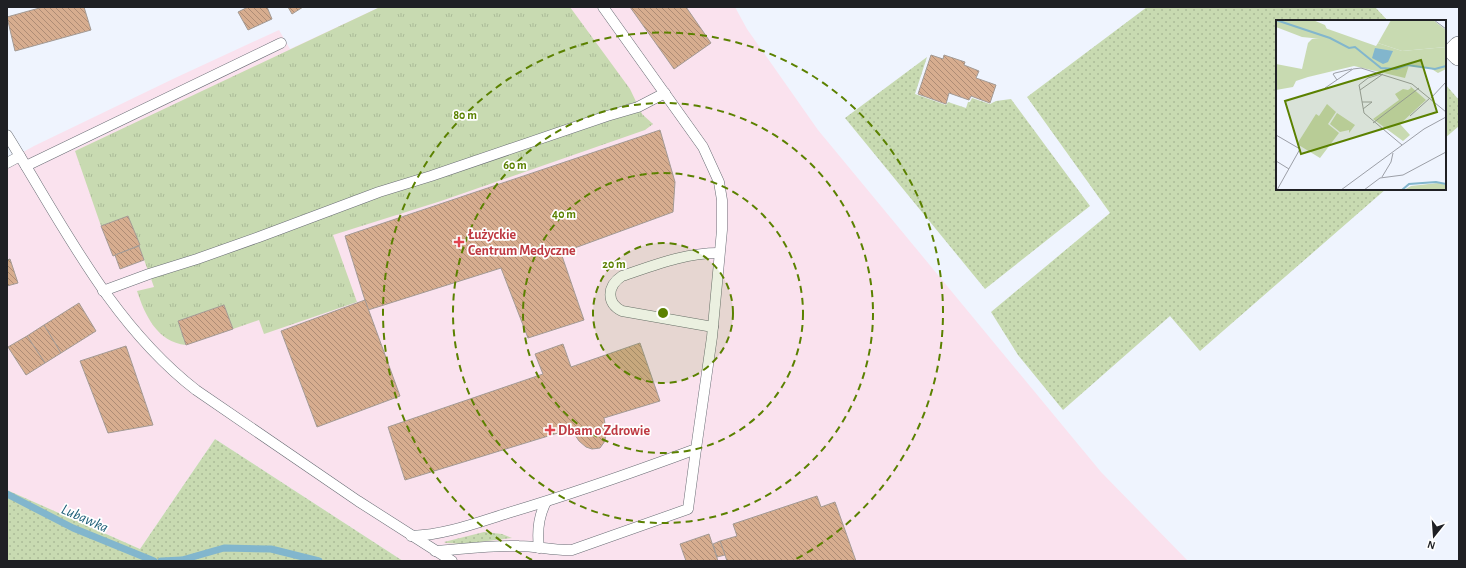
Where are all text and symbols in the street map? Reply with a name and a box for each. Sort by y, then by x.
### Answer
inset map [1276,20,1446,190]
text: 80 m [453,109,477,121]
text: 60 m [503,159,527,171]
text: 40 m [552,208,576,220]
place label: Łużyckie Centrum Medyczne [467,228,576,258]
marker: Łużyckie Centrum Medyczne [453,236,465,248]
text: 20 m [602,258,626,270]
centre of rings [656,306,670,320]
place label: Dbam o Zdrowie [558,424,650,438]
marker: Dbam o Zdrowie [545,425,555,435]
water label: Lubawka [59,502,111,535]
north arrow [1414,516,1454,556]
text: N [1426,539,1436,551]

